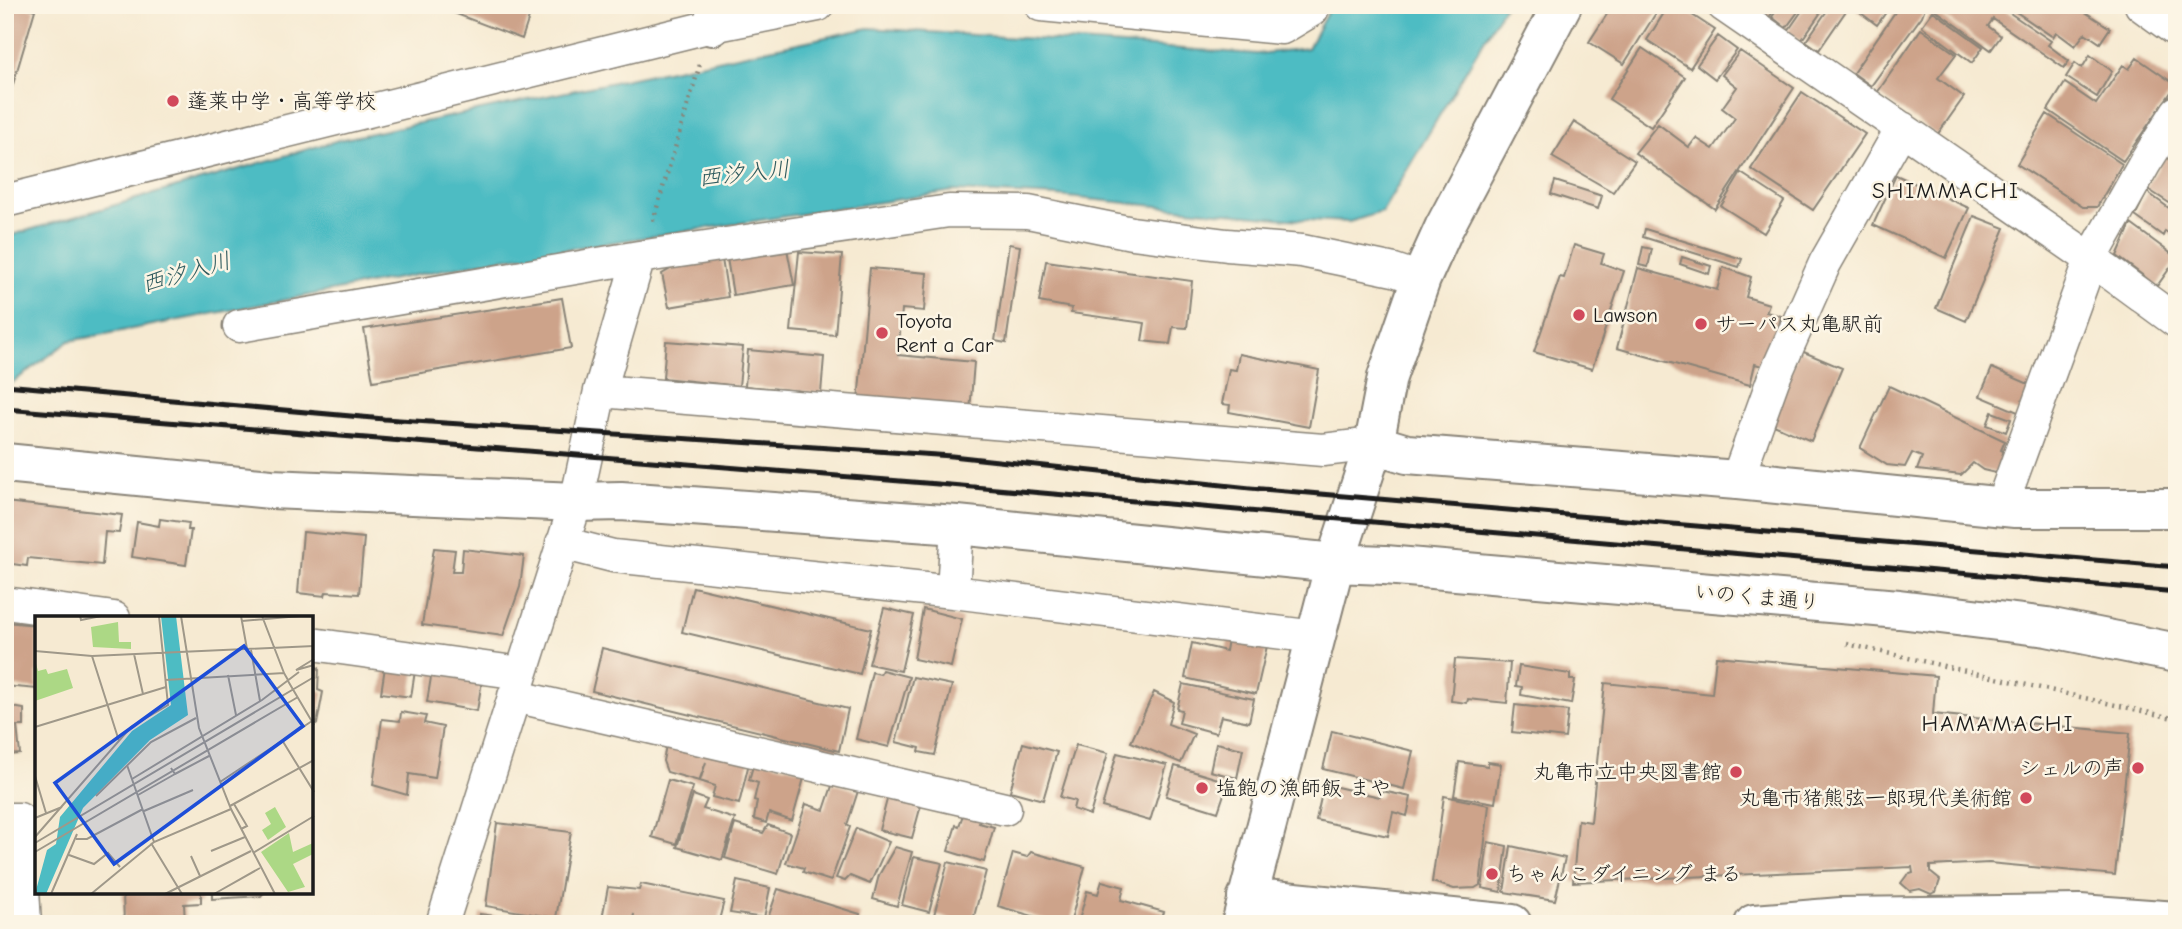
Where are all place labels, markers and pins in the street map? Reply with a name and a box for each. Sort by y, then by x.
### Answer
place label: 蓬莱中学・高等学校 [187,89,376,113]
marker: 蓬莱中学・高等学校 [165,93,181,109]
place label: Lawson [1593,303,1658,327]
marker: Lawson [1571,307,1587,323]
place label: Toyota Rent a Car [896,309,994,357]
place label: サーパス丸亀駅前 [1715,312,1883,336]
marker: サーパス丸亀駅前 [1693,316,1709,332]
marker: Toyota Rent a Car [874,325,890,341]
place label: シェルの声 [2019,756,2124,780]
place label: 丸亀市立中央図書館 [1533,760,1722,784]
marker: シェルの声 [2130,760,2146,776]
marker: 丸亀市立中央図書館 [1728,764,1744,780]
place label: 塩飽の漁師飯 まや [1216,776,1391,800]
marker: 塩飽の漁師飯 まや [1194,780,1210,796]
place label: 丸亀市猪熊弦一郎現代美術館 [1739,786,2012,810]
marker: 丸亀市猪熊弦一郎現代美術館 [2018,790,2034,806]
place label: ちゃんこダイニング まる [1506,862,1742,886]
marker: ちゃんこダイニング まる [1484,866,1500,882]

